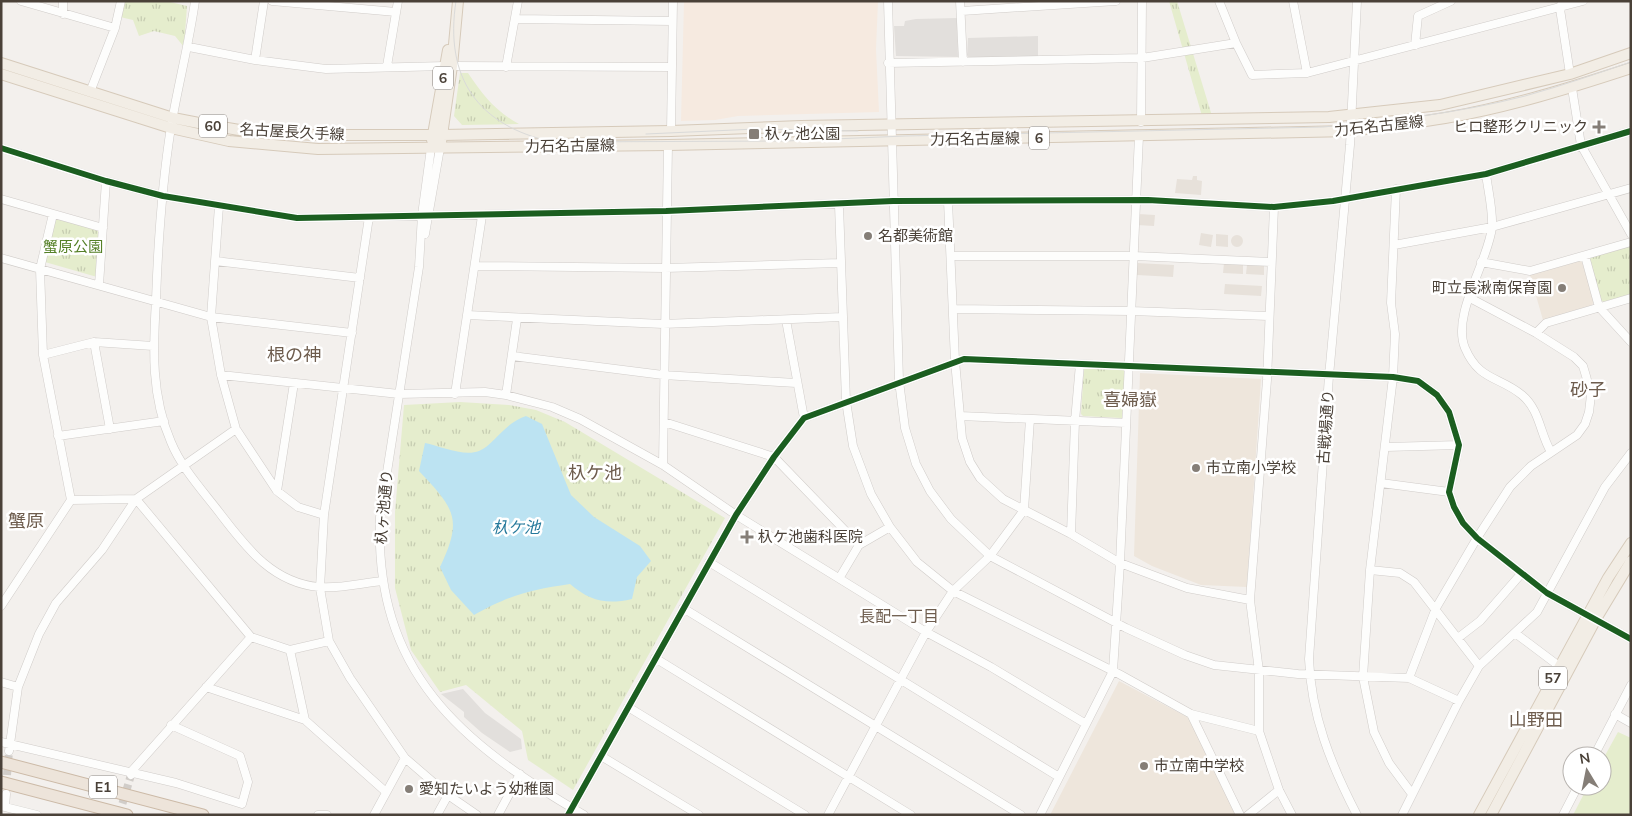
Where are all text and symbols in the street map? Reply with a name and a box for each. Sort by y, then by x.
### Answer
road number: 6 [433,66,453,90]
street label: 力石名古屋線 [1333,111,1425,140]
road number: 60 [199,114,227,138]
place label: ヒロ整形クリニック [1453,117,1588,136]
street label: 名古屋長久手線 [239,119,345,144]
marker: ヒロ整形クリニック [1592,120,1606,134]
place label: 杁ヶ池公園 [765,124,840,143]
road number: 6 [1029,126,1049,150]
marker: 杁ヶ池公園 [747,127,761,141]
street label: 力石名古屋線 [930,128,1020,149]
street label: 力石名古屋線 [525,135,615,156]
place label: 名都美術館 [878,226,953,245]
marker: 名都美術館 [862,230,874,242]
park label: 蟹原公園 [43,237,103,256]
place label: 町立長湫南保育園 [1432,278,1552,297]
marker: 町立長湫南保育園 [1556,282,1568,294]
district label: 根の神 [267,343,321,366]
district label: 砂子 [1570,378,1606,401]
district label: 喜婦嶽 [1103,388,1157,411]
street label: 古戦場通り [1313,389,1338,465]
place label: 市立南小学校 [1206,458,1296,477]
district label: 杁ケ池 [568,461,622,484]
marker: 市立南小学校 [1190,462,1202,474]
street label: 杁ヶ池通り [371,469,396,545]
district label: 蟹原 [8,509,44,532]
water label: 杁ケ池 [492,517,542,537]
place label: 杁ケ池歯科医院 [758,527,863,546]
marker: 杁ケ池歯科医院 [740,530,754,544]
district label: 長配一丁目 [859,606,939,626]
road number: 57 [1539,666,1567,690]
district label: 山野田 [1509,708,1563,731]
north arrow [1562,746,1612,796]
text: N [1578,748,1592,768]
place label: 市立南中学校 [1154,756,1244,775]
marker: 市立南中学校 [1138,760,1150,772]
road number: E1 [89,776,117,799]
place label: 愛知たいよう幼稚園 [419,779,554,798]
marker: 愛知たいよう幼稚園 [403,783,415,795]

